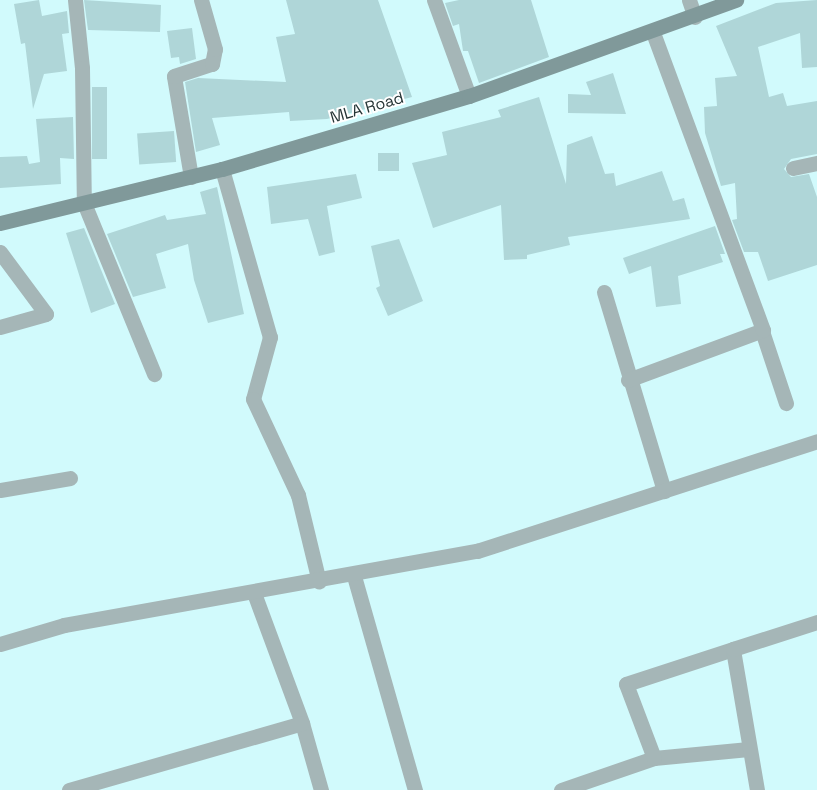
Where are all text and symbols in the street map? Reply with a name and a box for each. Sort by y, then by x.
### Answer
street label: MLA Road [328,88,406,128]

